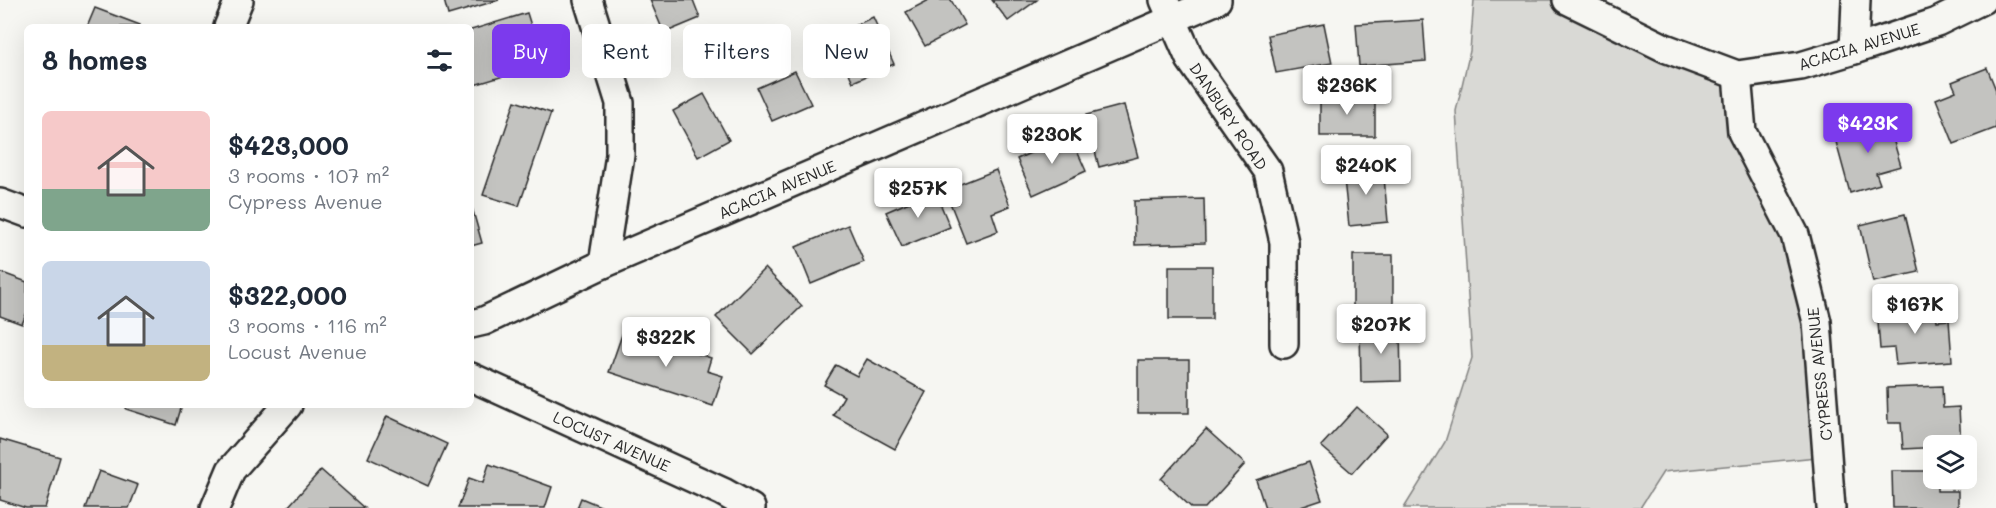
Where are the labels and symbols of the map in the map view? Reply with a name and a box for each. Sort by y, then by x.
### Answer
street label: ACACIA AVENUE [1796,18,1922,74]
street label: DANBURY ROAD [1185,58,1273,174]
pin: $236K [1305,65,1389,116]
pin: $423K [1826,103,1910,154]
pin: $230K [1010,114,1094,165]
pin: $240K [1324,145,1408,196]
street label: ACACIA AVENUE [715,155,839,223]
pin: $257K [876,168,960,219]
pin: $167K [1873,284,1957,335]
pin: $207K [1339,304,1423,355]
street label: CYPRESS AVENUE [1802,306,1836,442]
pin: $322K [624,317,708,368]
street label: LOCUST AVENUE [550,406,674,476]

